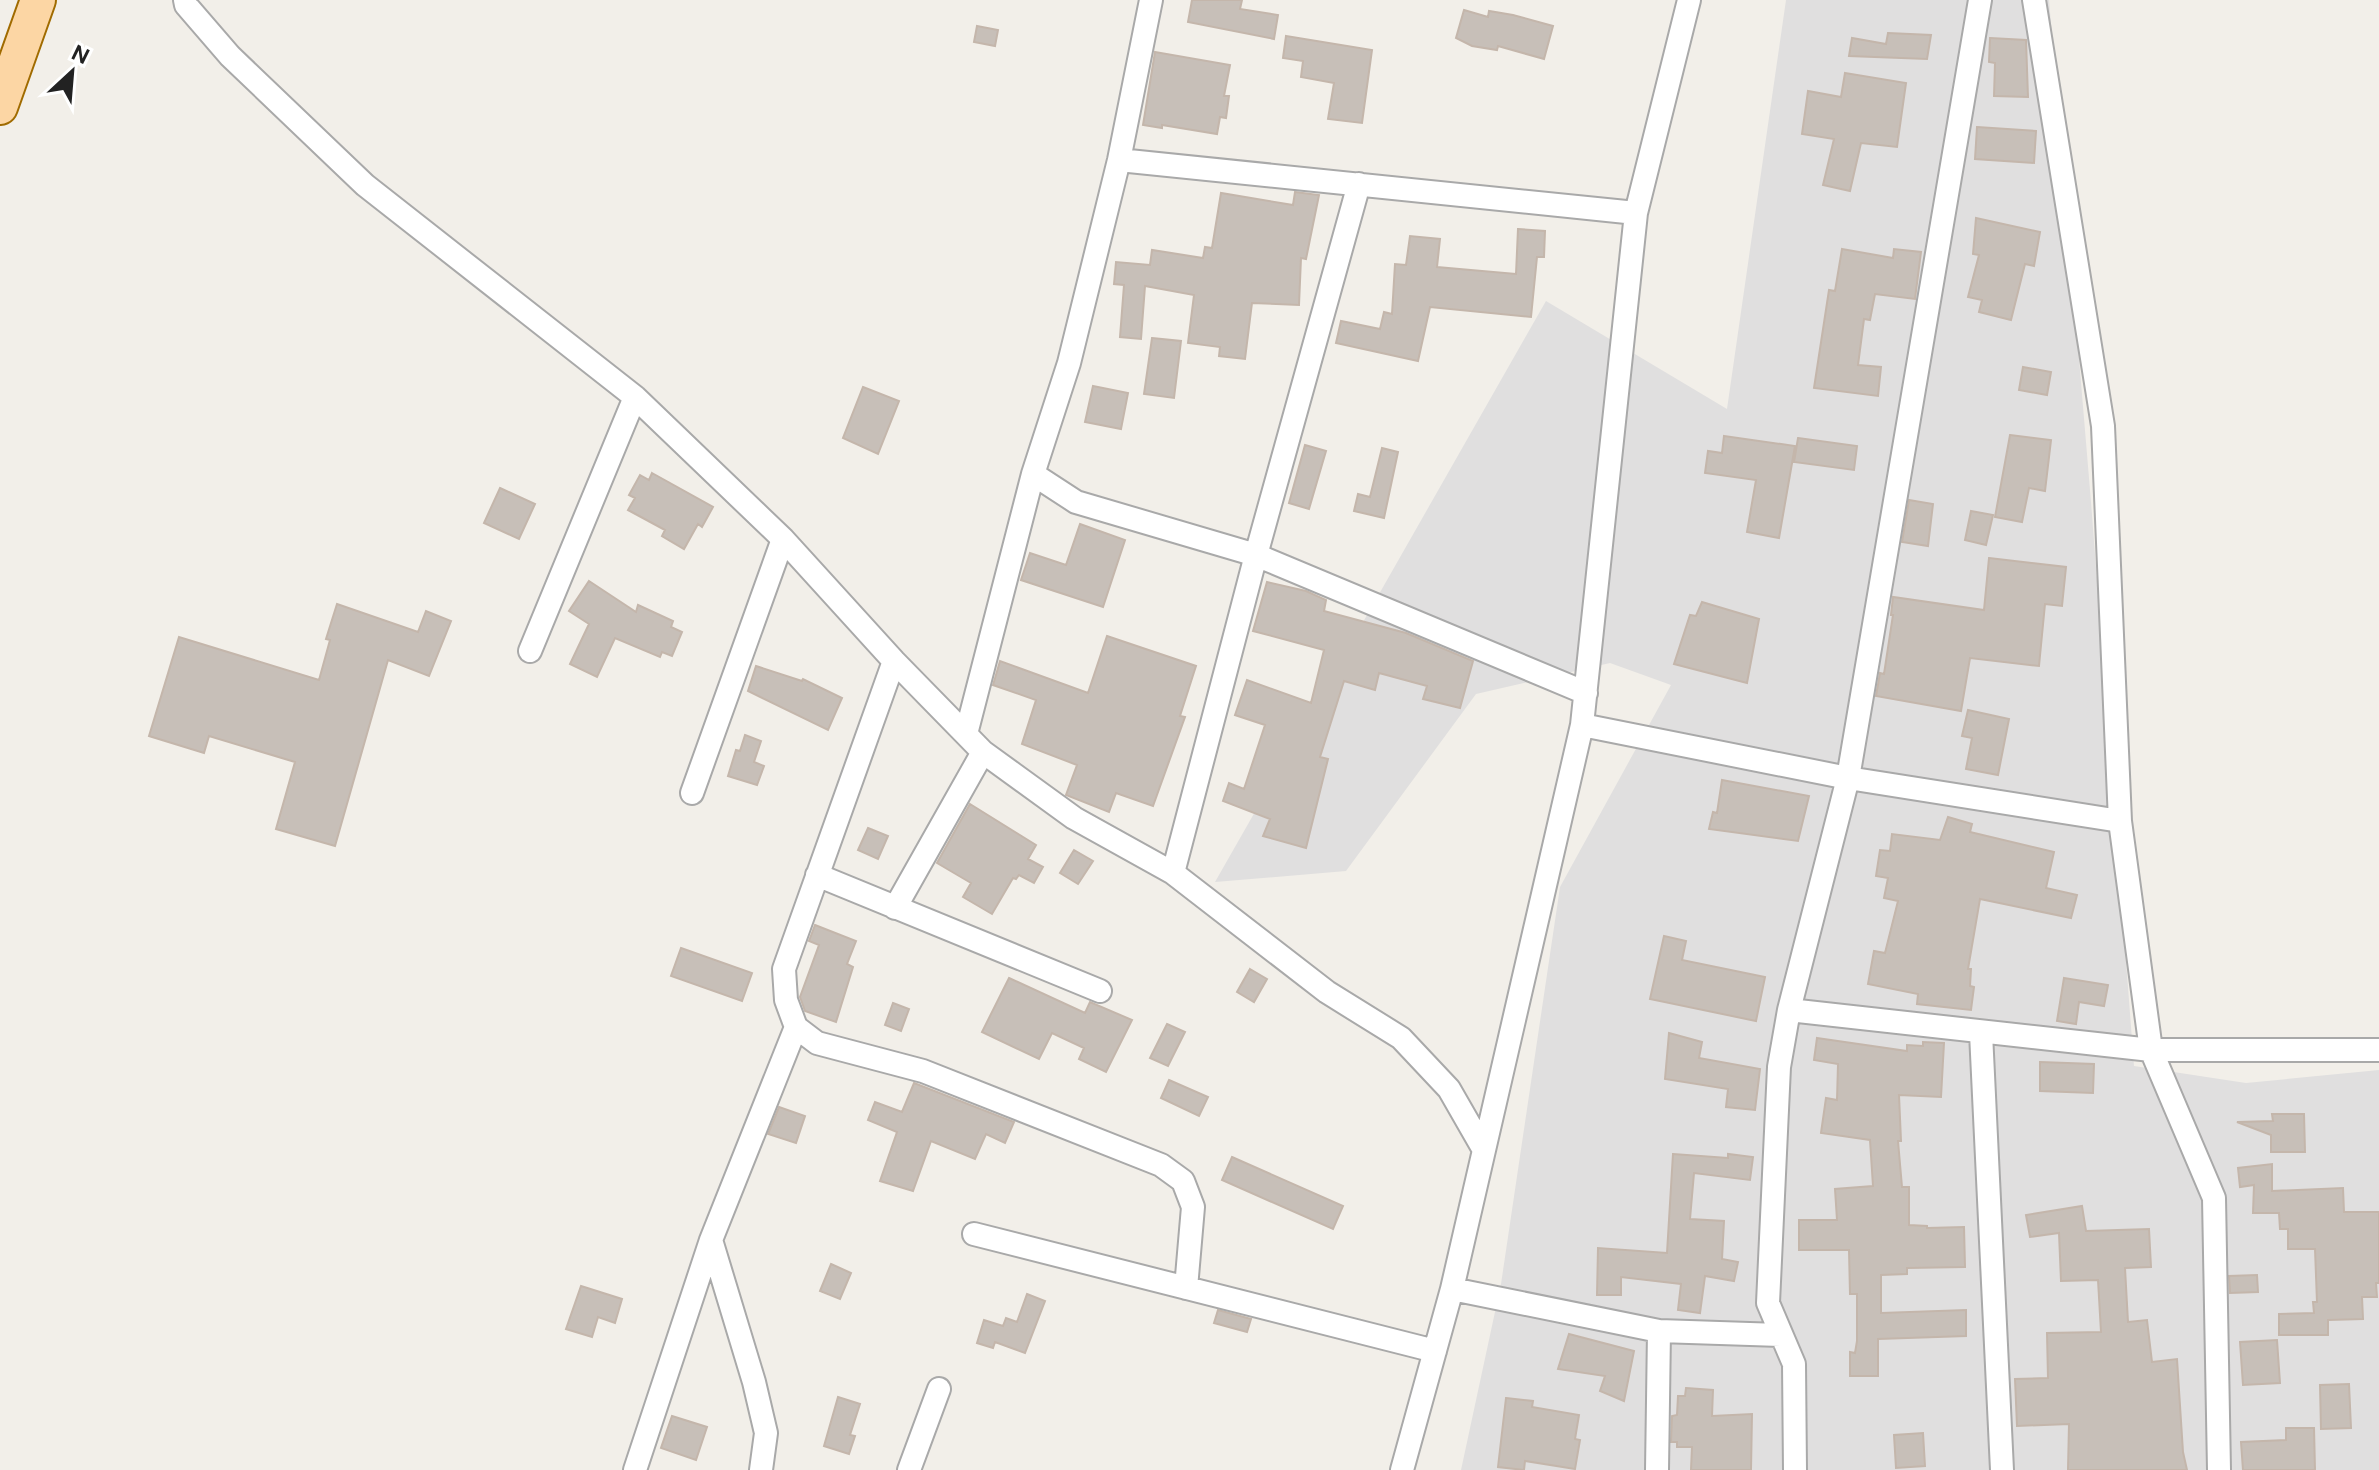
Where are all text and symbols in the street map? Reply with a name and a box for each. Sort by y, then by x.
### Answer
north arrow [32,32,112,112]
text: N [67,38,94,71]

